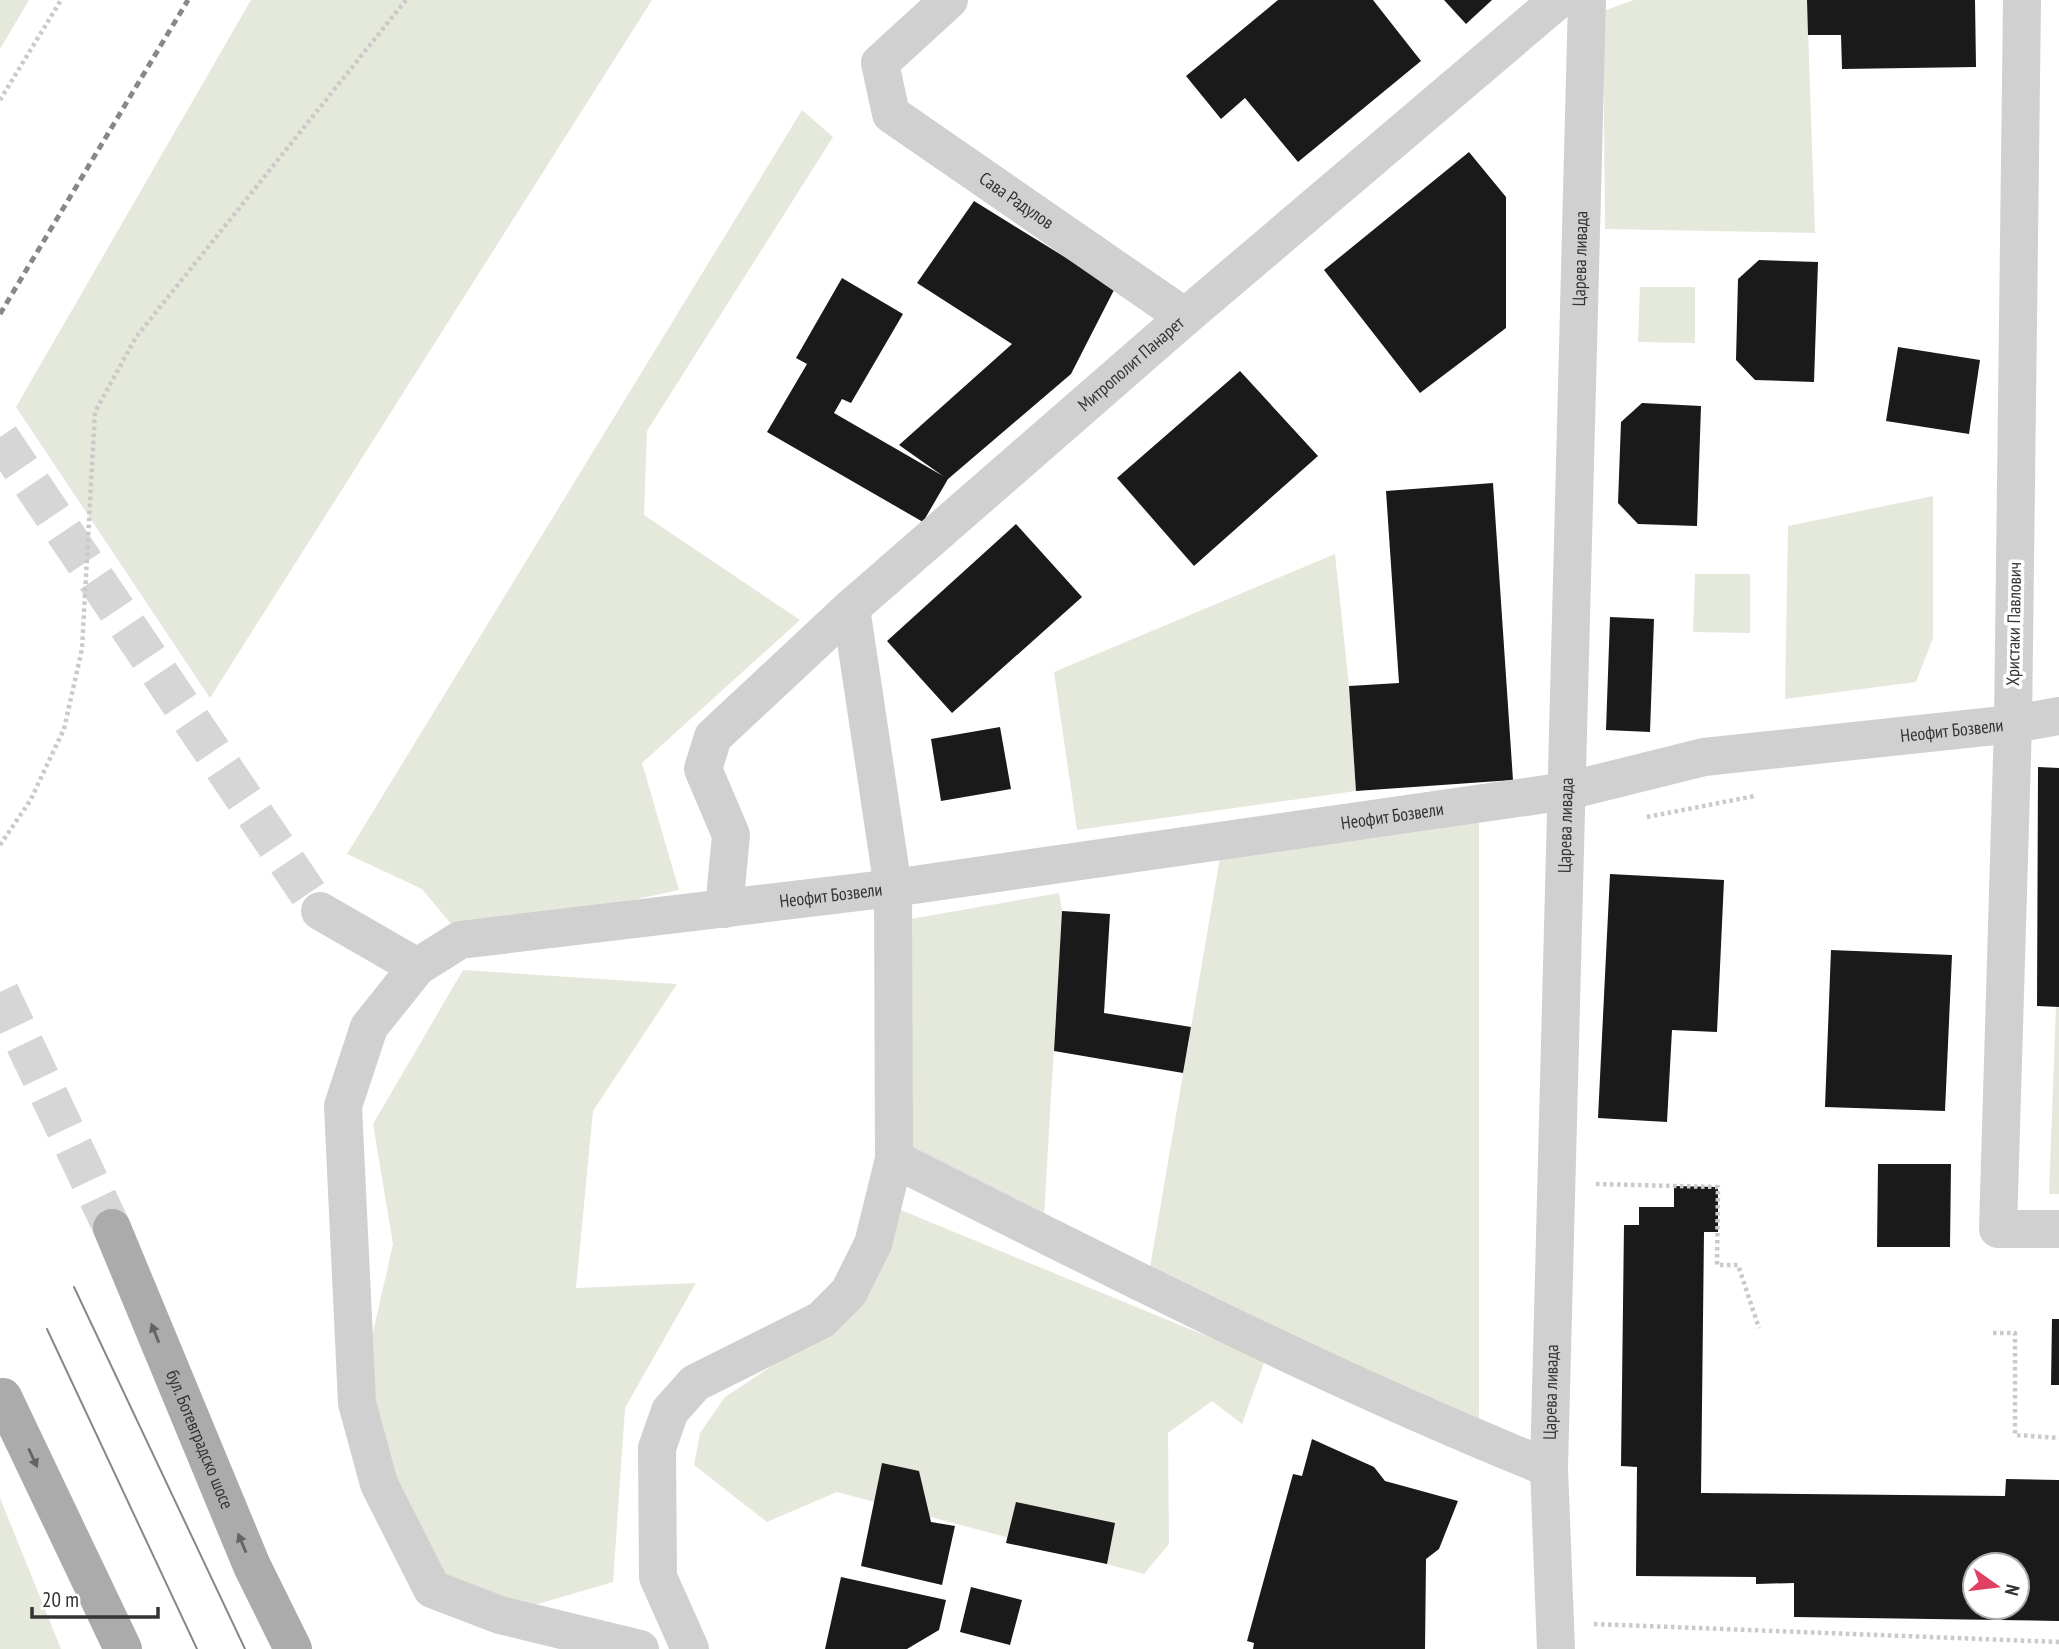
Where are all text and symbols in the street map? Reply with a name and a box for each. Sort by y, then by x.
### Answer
street label: Сава Радулов [975,166,1058,234]
street label: Царева ливада [1567,210,1593,307]
street label: Митрополит Панарет [1073,311,1189,416]
street label: Христаки Павлович [2001,562,2026,686]
street label: Неофит Бозвели [1899,713,2004,747]
street label: Царева ливада [1552,777,1578,873]
street label: Неофит Бозвели [1339,797,1445,834]
street label: Неофит Бозвели [778,877,883,913]
one-way arrow [149,1323,160,1344]
street label: Царева ливада [1538,1344,1563,1440]
street label: бул. Ботевградско шосе [161,1366,239,1512]
one-way arrow [27,1448,38,1469]
one-way arrow [237,1533,248,1554]
north arrow [1961,1551,2031,1621]
scale bar [32,1576,158,1620]
text: N [2000,1582,2025,1598]
text: 20 m [42,1586,79,1613]

